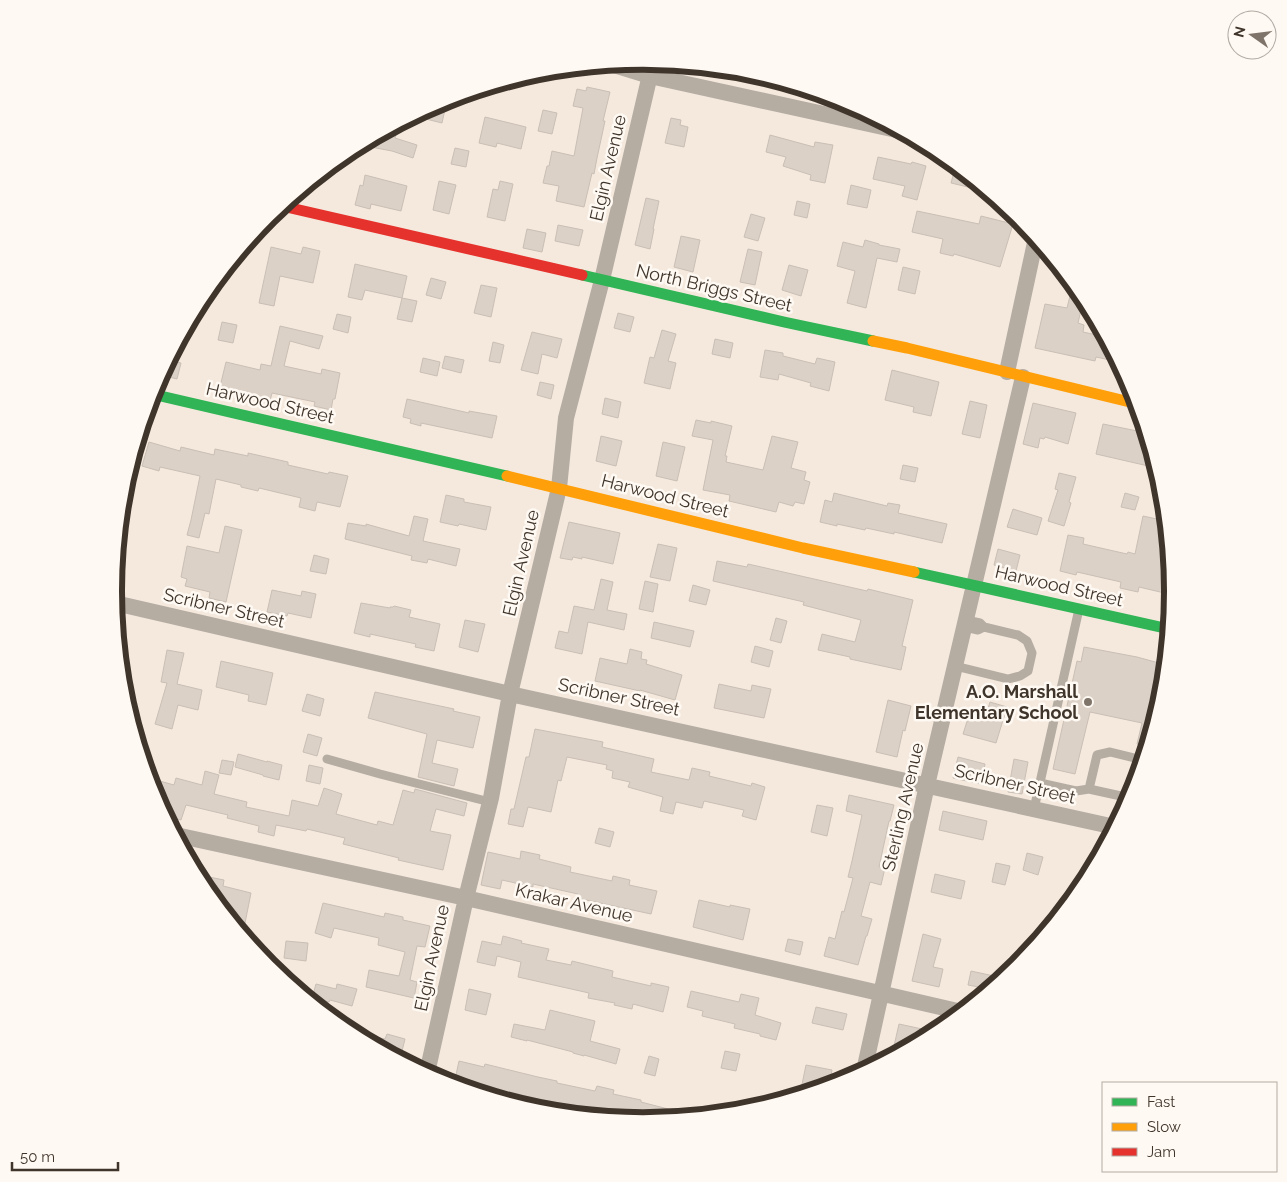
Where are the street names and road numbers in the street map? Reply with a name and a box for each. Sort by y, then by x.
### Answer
street label: Elgin Avenue [585,112,630,223]
street label: North Briggs Street [634,259,794,316]
street label: Harwood Street [204,378,336,427]
street label: Harwood Street [599,470,731,522]
street label: Elgin Avenue [498,507,543,618]
street label: Harwood Street [993,561,1125,610]
street label: Scribner Street [162,583,287,632]
street label: Scribner Street [556,673,682,720]
street label: Sterling Avenue [878,740,928,873]
street label: Scribner Street [953,759,1078,808]
street label: Krakar Avenue [513,879,635,926]
street label: Elgin Avenue [410,902,453,1013]

